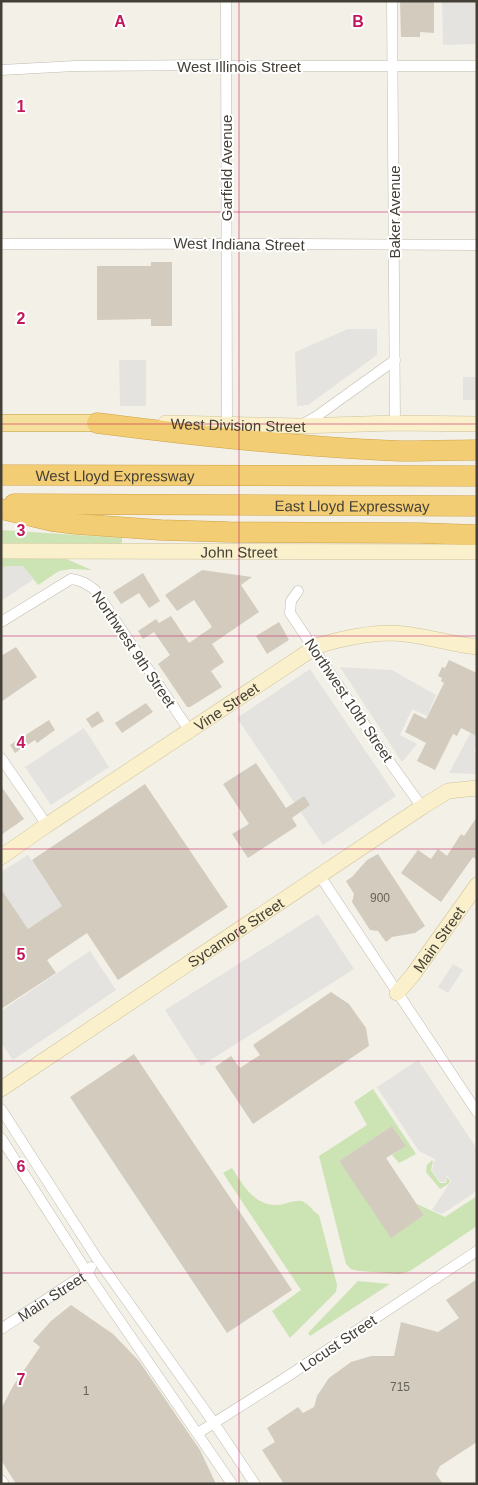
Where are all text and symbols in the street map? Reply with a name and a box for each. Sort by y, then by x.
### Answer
text: A [114,13,126,30]
text: B [352,13,364,30]
street label: West Illinois Street [177,58,302,75]
text: 1 [17,98,26,115]
street label: Garfield Avenue [218,115,235,221]
street label: Baker Avenue [386,165,403,259]
street label: West Indiana Street [173,234,306,254]
text: 2 [17,310,26,327]
street label: West Division Street [170,415,306,435]
street label: West Lloyd Expressway [35,467,195,484]
street label: East Lloyd Expressway [274,497,430,514]
text: 3 [17,522,26,539]
street label: John Street [201,543,278,560]
street label: Northwest 9th Street [89,588,180,711]
street label: Northwest 10th Street [301,635,397,766]
street label: Vine Street [191,678,262,734]
text: 4 [17,734,26,751]
house number: 900 [370,891,390,905]
street label: Sycamore Street [184,893,287,970]
street label: Main Street [409,902,468,975]
text: 5 [17,946,26,963]
text: 6 [17,1158,26,1175]
street label: Main Street [14,1268,89,1324]
street label: Locust Street [297,1311,380,1375]
text: 7 [17,1371,26,1388]
house number: 715 [390,1380,410,1394]
house number: 1 [83,1384,90,1398]

